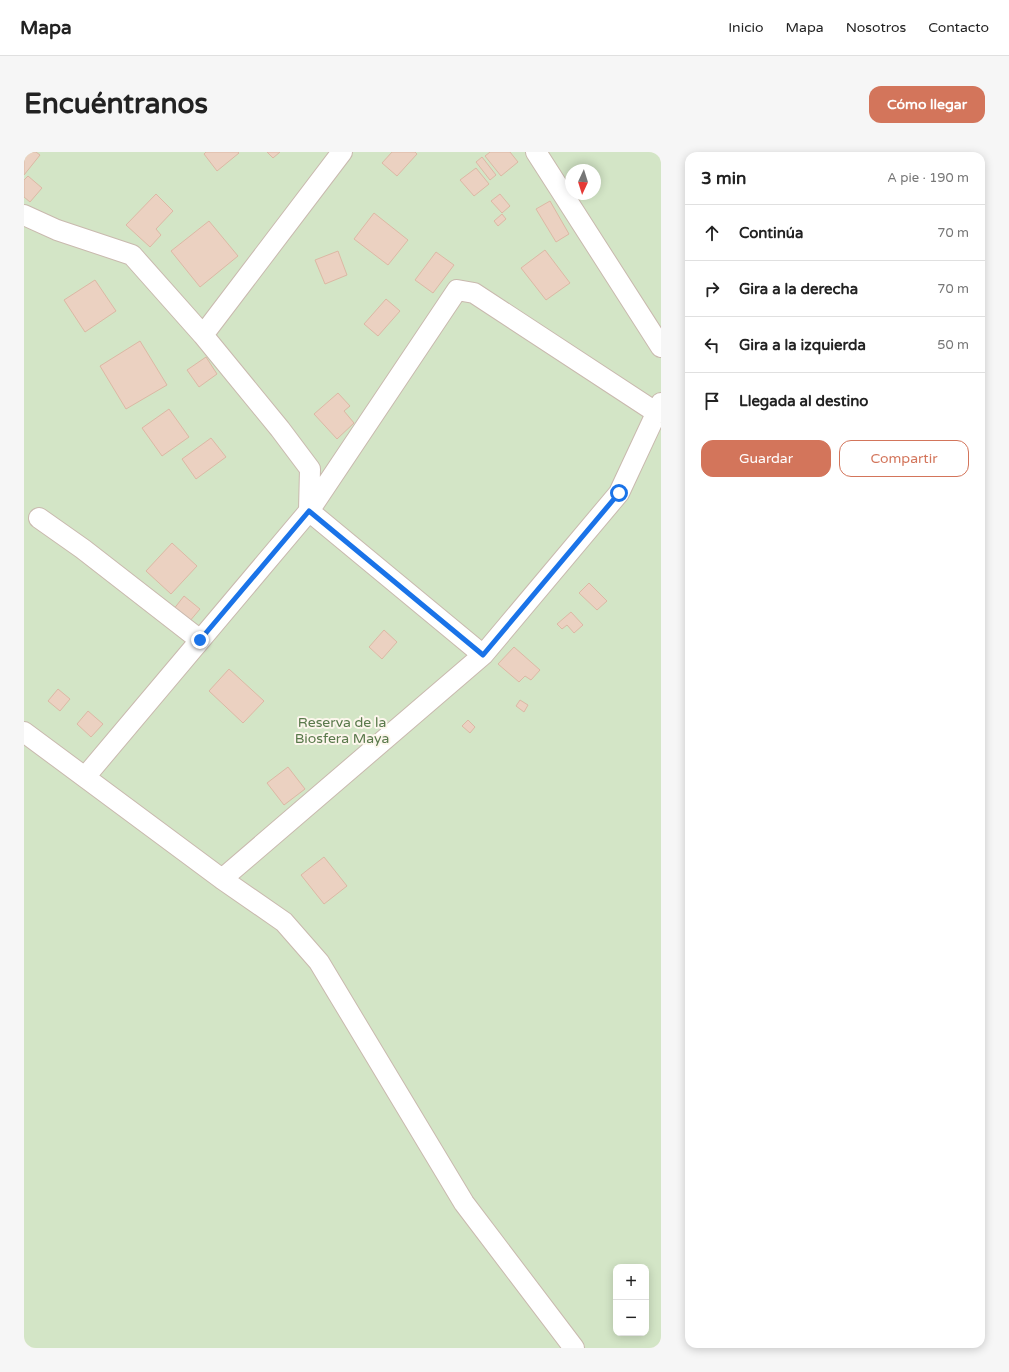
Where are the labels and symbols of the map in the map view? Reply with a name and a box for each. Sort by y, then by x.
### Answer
north arrow [565,164,601,200]
route start [610,484,628,502]
route end [191,631,209,649]
park label: Reserva de la Biosfera Maya [295,714,389,747]

